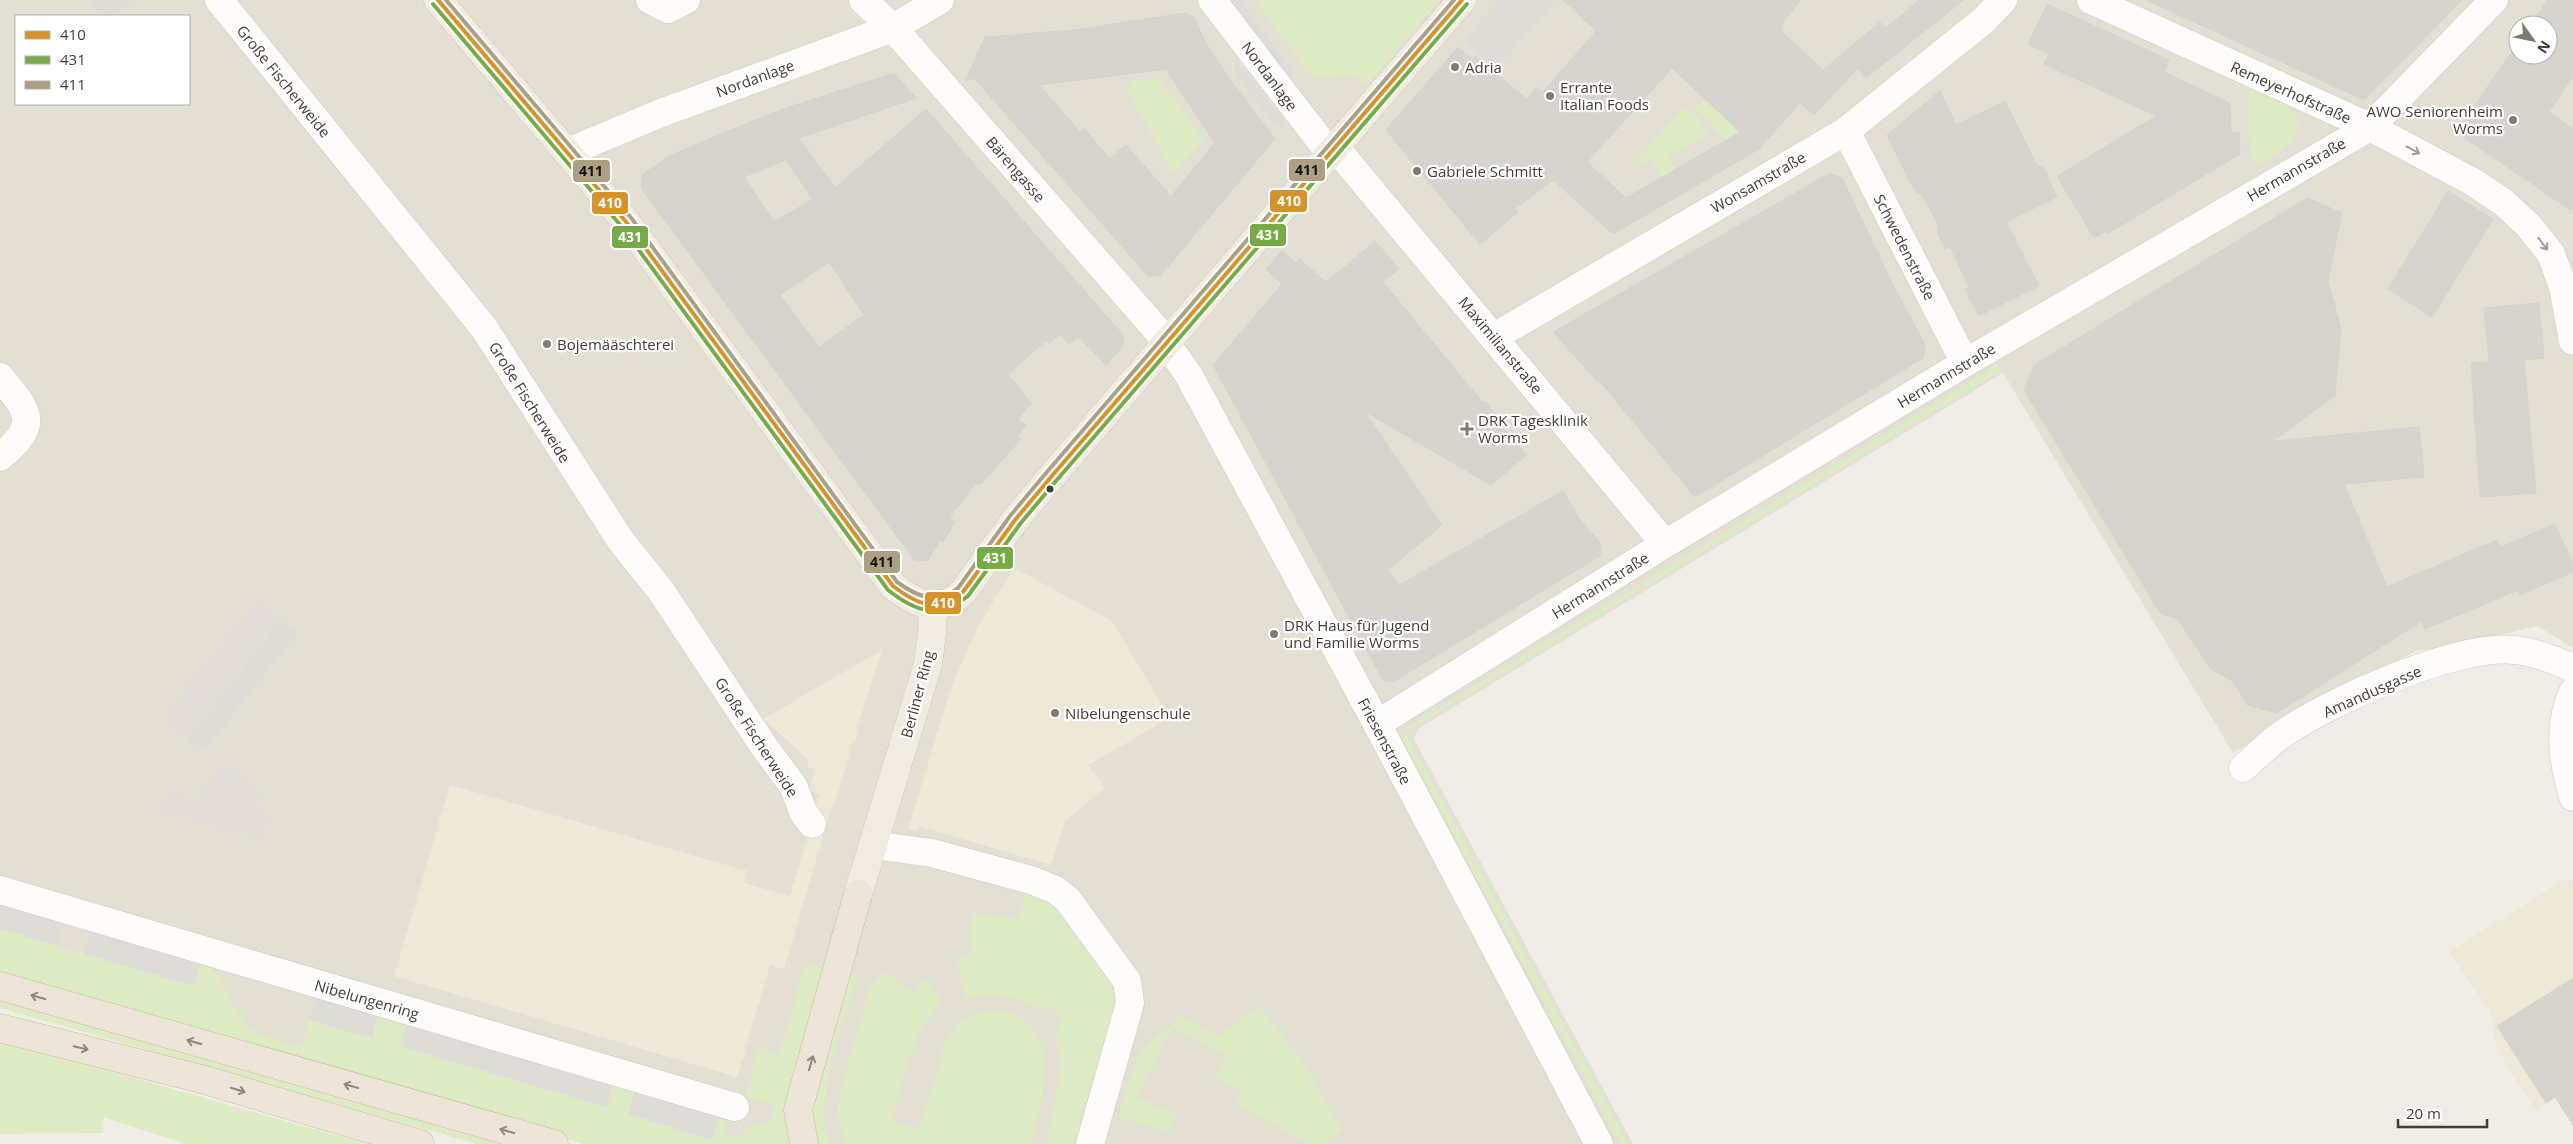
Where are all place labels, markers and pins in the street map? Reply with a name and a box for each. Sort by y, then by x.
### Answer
place label: Adria [1465,57,1502,77]
marker: Adria [1449,61,1461,73]
place label: Errante Italian Foods [1560,77,1649,114]
marker: Errante Italian Foods [1544,90,1556,102]
place label: AWO Seniorenheim Worms [2366,101,2503,138]
marker: AWO Seniorenheim Worms [2507,114,2519,126]
place label: Gabriele Schmitt [1427,161,1543,181]
marker: Gabriele Schmitt [1411,165,1423,177]
place label: Bojemääschterei [557,334,674,354]
marker: Bojemääschterei [541,338,553,350]
place label: DRK Tagesklinik Worms [1478,410,1588,447]
marker: DRK Tagesklinik Worms [1460,422,1474,436]
unlabelled marker [1045,484,1055,494]
place label: DRK Haus für Jugend und Familie Worms [1284,615,1429,652]
marker: DRK Haus für Jugend und Familie Worms [1268,628,1280,640]
place label: Nibelungenschule [1065,703,1191,723]
marker: Nibelungenschule [1049,707,1061,719]

